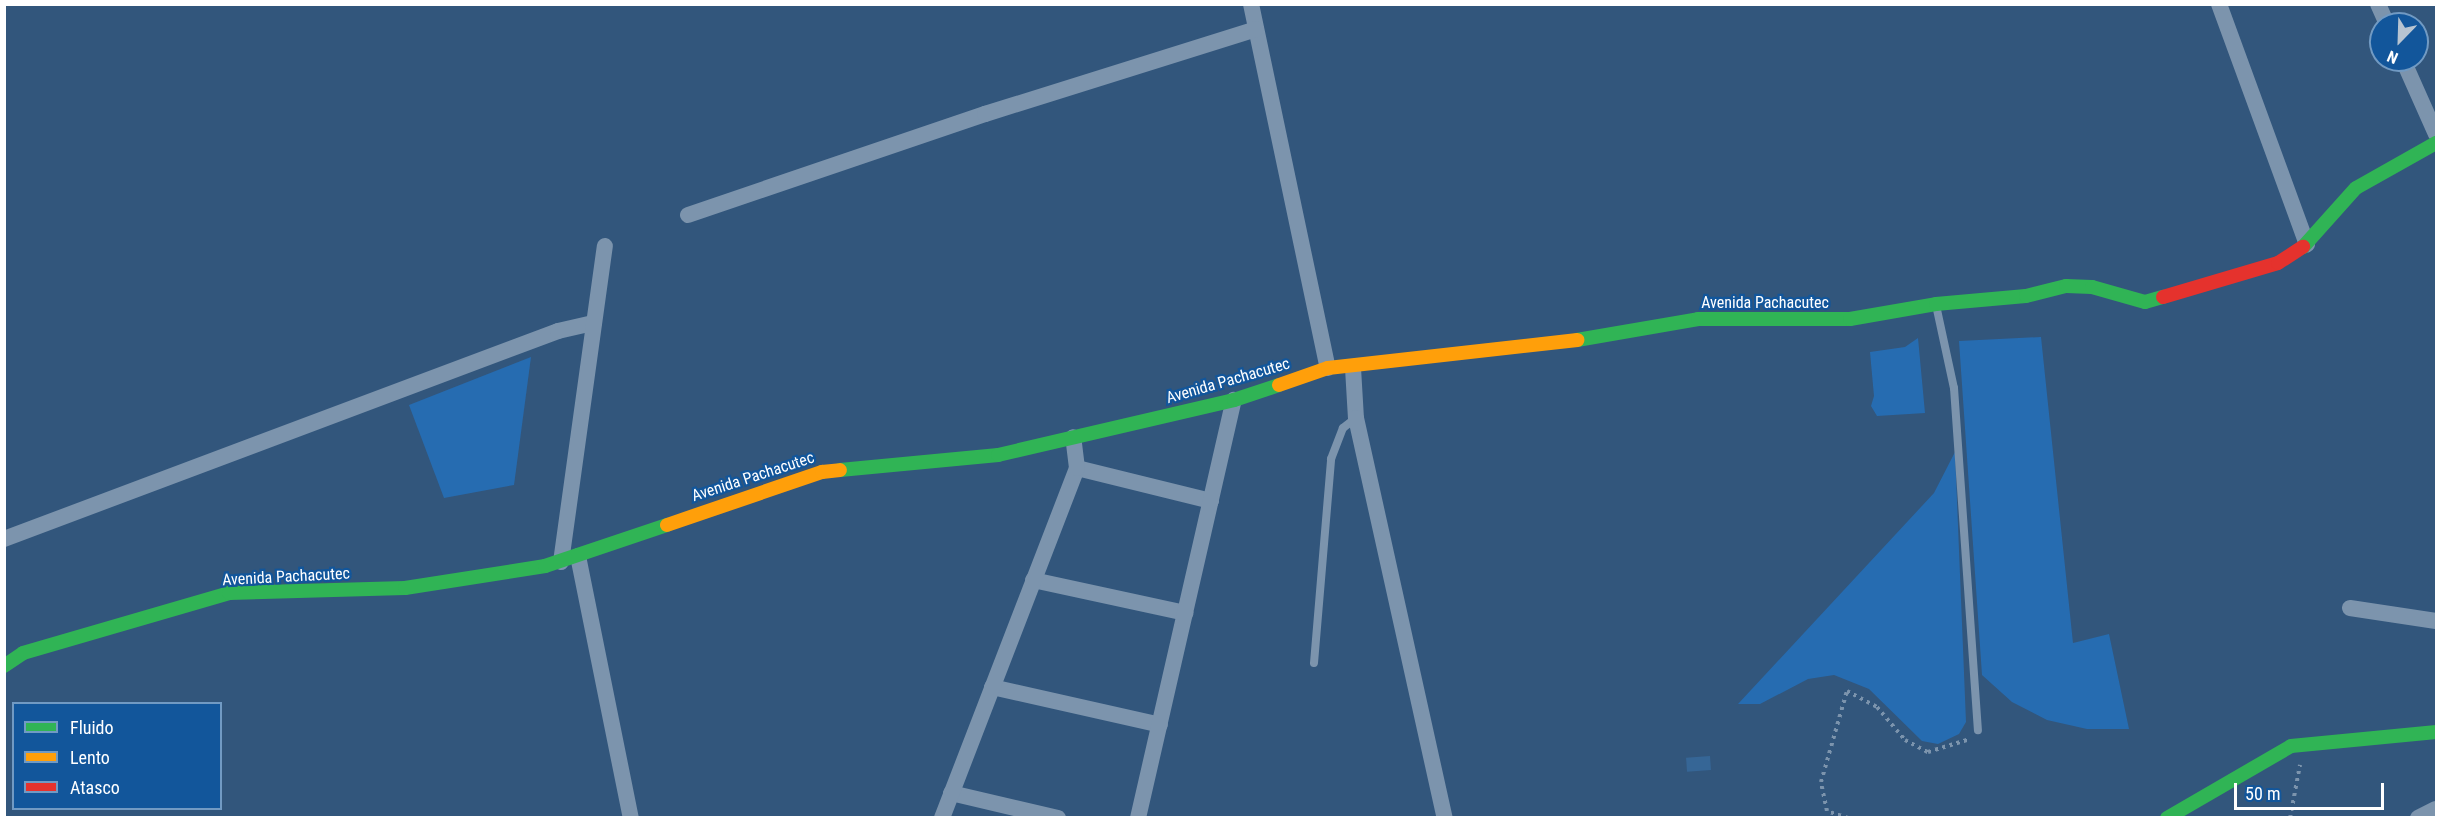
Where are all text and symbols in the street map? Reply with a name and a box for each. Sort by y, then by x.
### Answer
north arrow [2369,12,2429,72]
text: N [2384,47,2401,68]
street label: Avenida Pachacutec [1701,293,1829,313]
street label: Avenida Pachacutec [1164,354,1292,408]
street label: Avenida Pachacutec [689,448,817,506]
street label: Avenida Pachacutec [222,564,350,590]
legend [12,702,222,810]
text: Fluido [70,717,114,738]
text: Lento [70,747,110,768]
scale bar [2237,771,2387,809]
text: Atasco [70,777,120,798]
text: 50 m [2245,783,2280,804]

